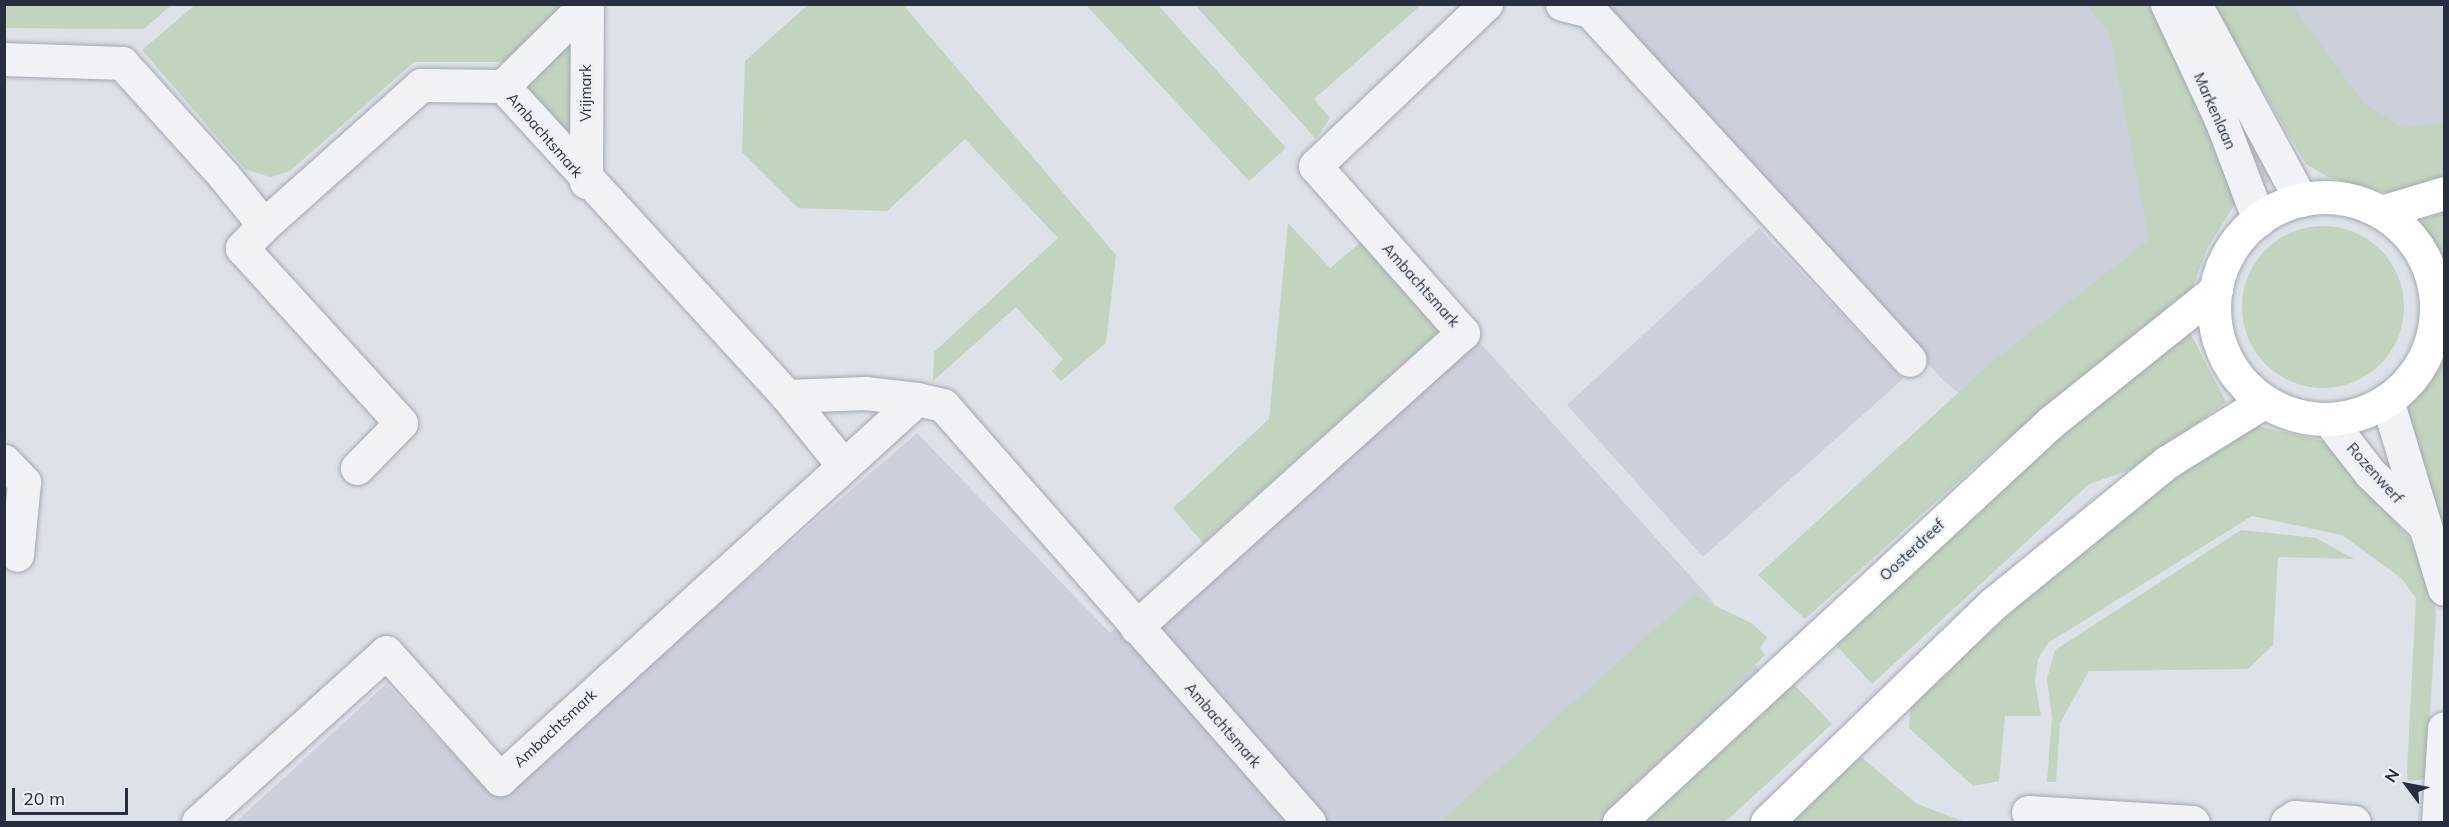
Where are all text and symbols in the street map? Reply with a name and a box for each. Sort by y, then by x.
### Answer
street label: Vrijmark [577,64,595,122]
street label: Markenlaan [2190,70,2240,152]
street label: Ambachtsmark [503,89,587,181]
street label: Ambachtsmark [1379,239,1463,331]
street label: Rozenwerf [2343,439,2407,507]
street label: Oosterdreef [1876,515,1948,585]
street label: Ambachtsmark [1181,679,1265,771]
street label: Ambachtsmark [510,685,600,771]
north arrow [2377,755,2437,815]
text: N [2380,765,2403,786]
scale bar [15,776,130,814]
text: 20 m [23,787,65,810]

